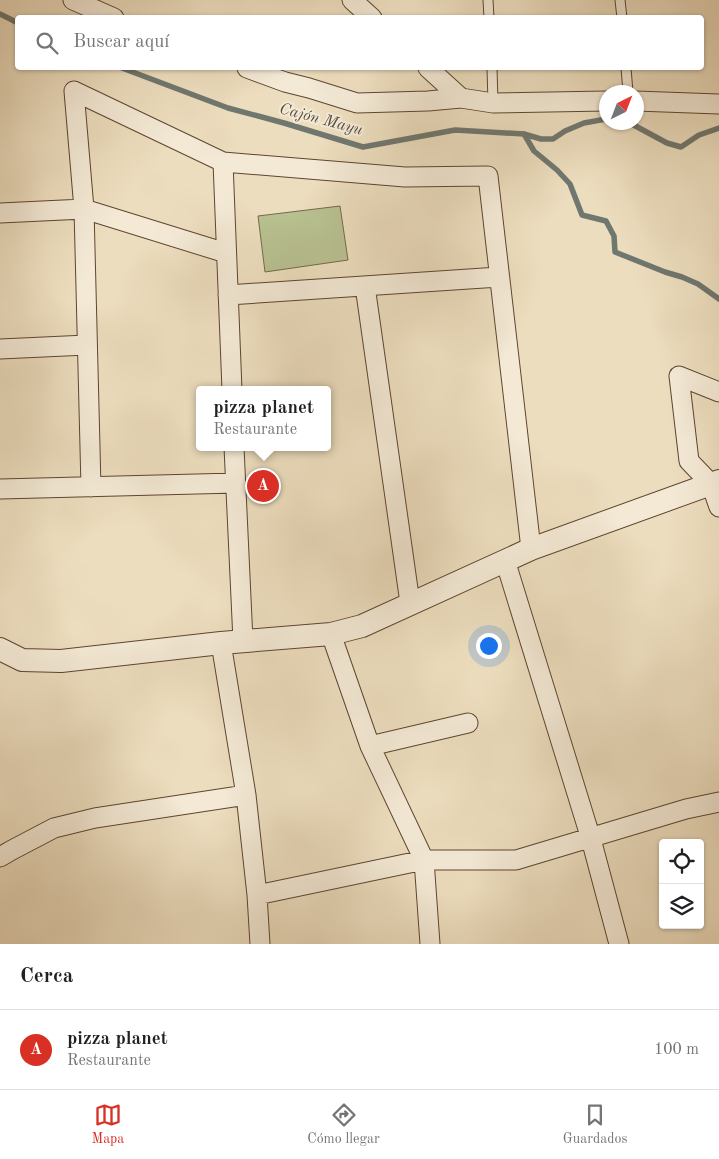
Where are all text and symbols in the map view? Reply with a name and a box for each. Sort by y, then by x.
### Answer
search box [15,15,704,70]
icon: search [33,29,61,57]
text: Buscar aquí [73,33,169,52]
north arrow [599,85,644,130]
water label: Cajón Mayu [278,101,364,139]
popup [196,386,331,451]
text: pizza planet [213,399,314,418]
text: Restaurante [213,422,297,438]
pin: A [247,467,279,505]
your location [476,633,502,659]
map controls [659,839,704,929]
button: locate [659,839,704,884]
button: layers [659,884,704,929]
text: Cerca [20,966,73,987]
text: pizza planet [67,1030,168,1049]
text: A [30,1042,42,1058]
text: 100 m [654,1042,699,1058]
text: Restaurante [67,1053,151,1069]
tab: Mapa [91,1101,124,1148]
tab: Cómo llegar [307,1101,380,1148]
tab: Guardados [563,1101,628,1148]

